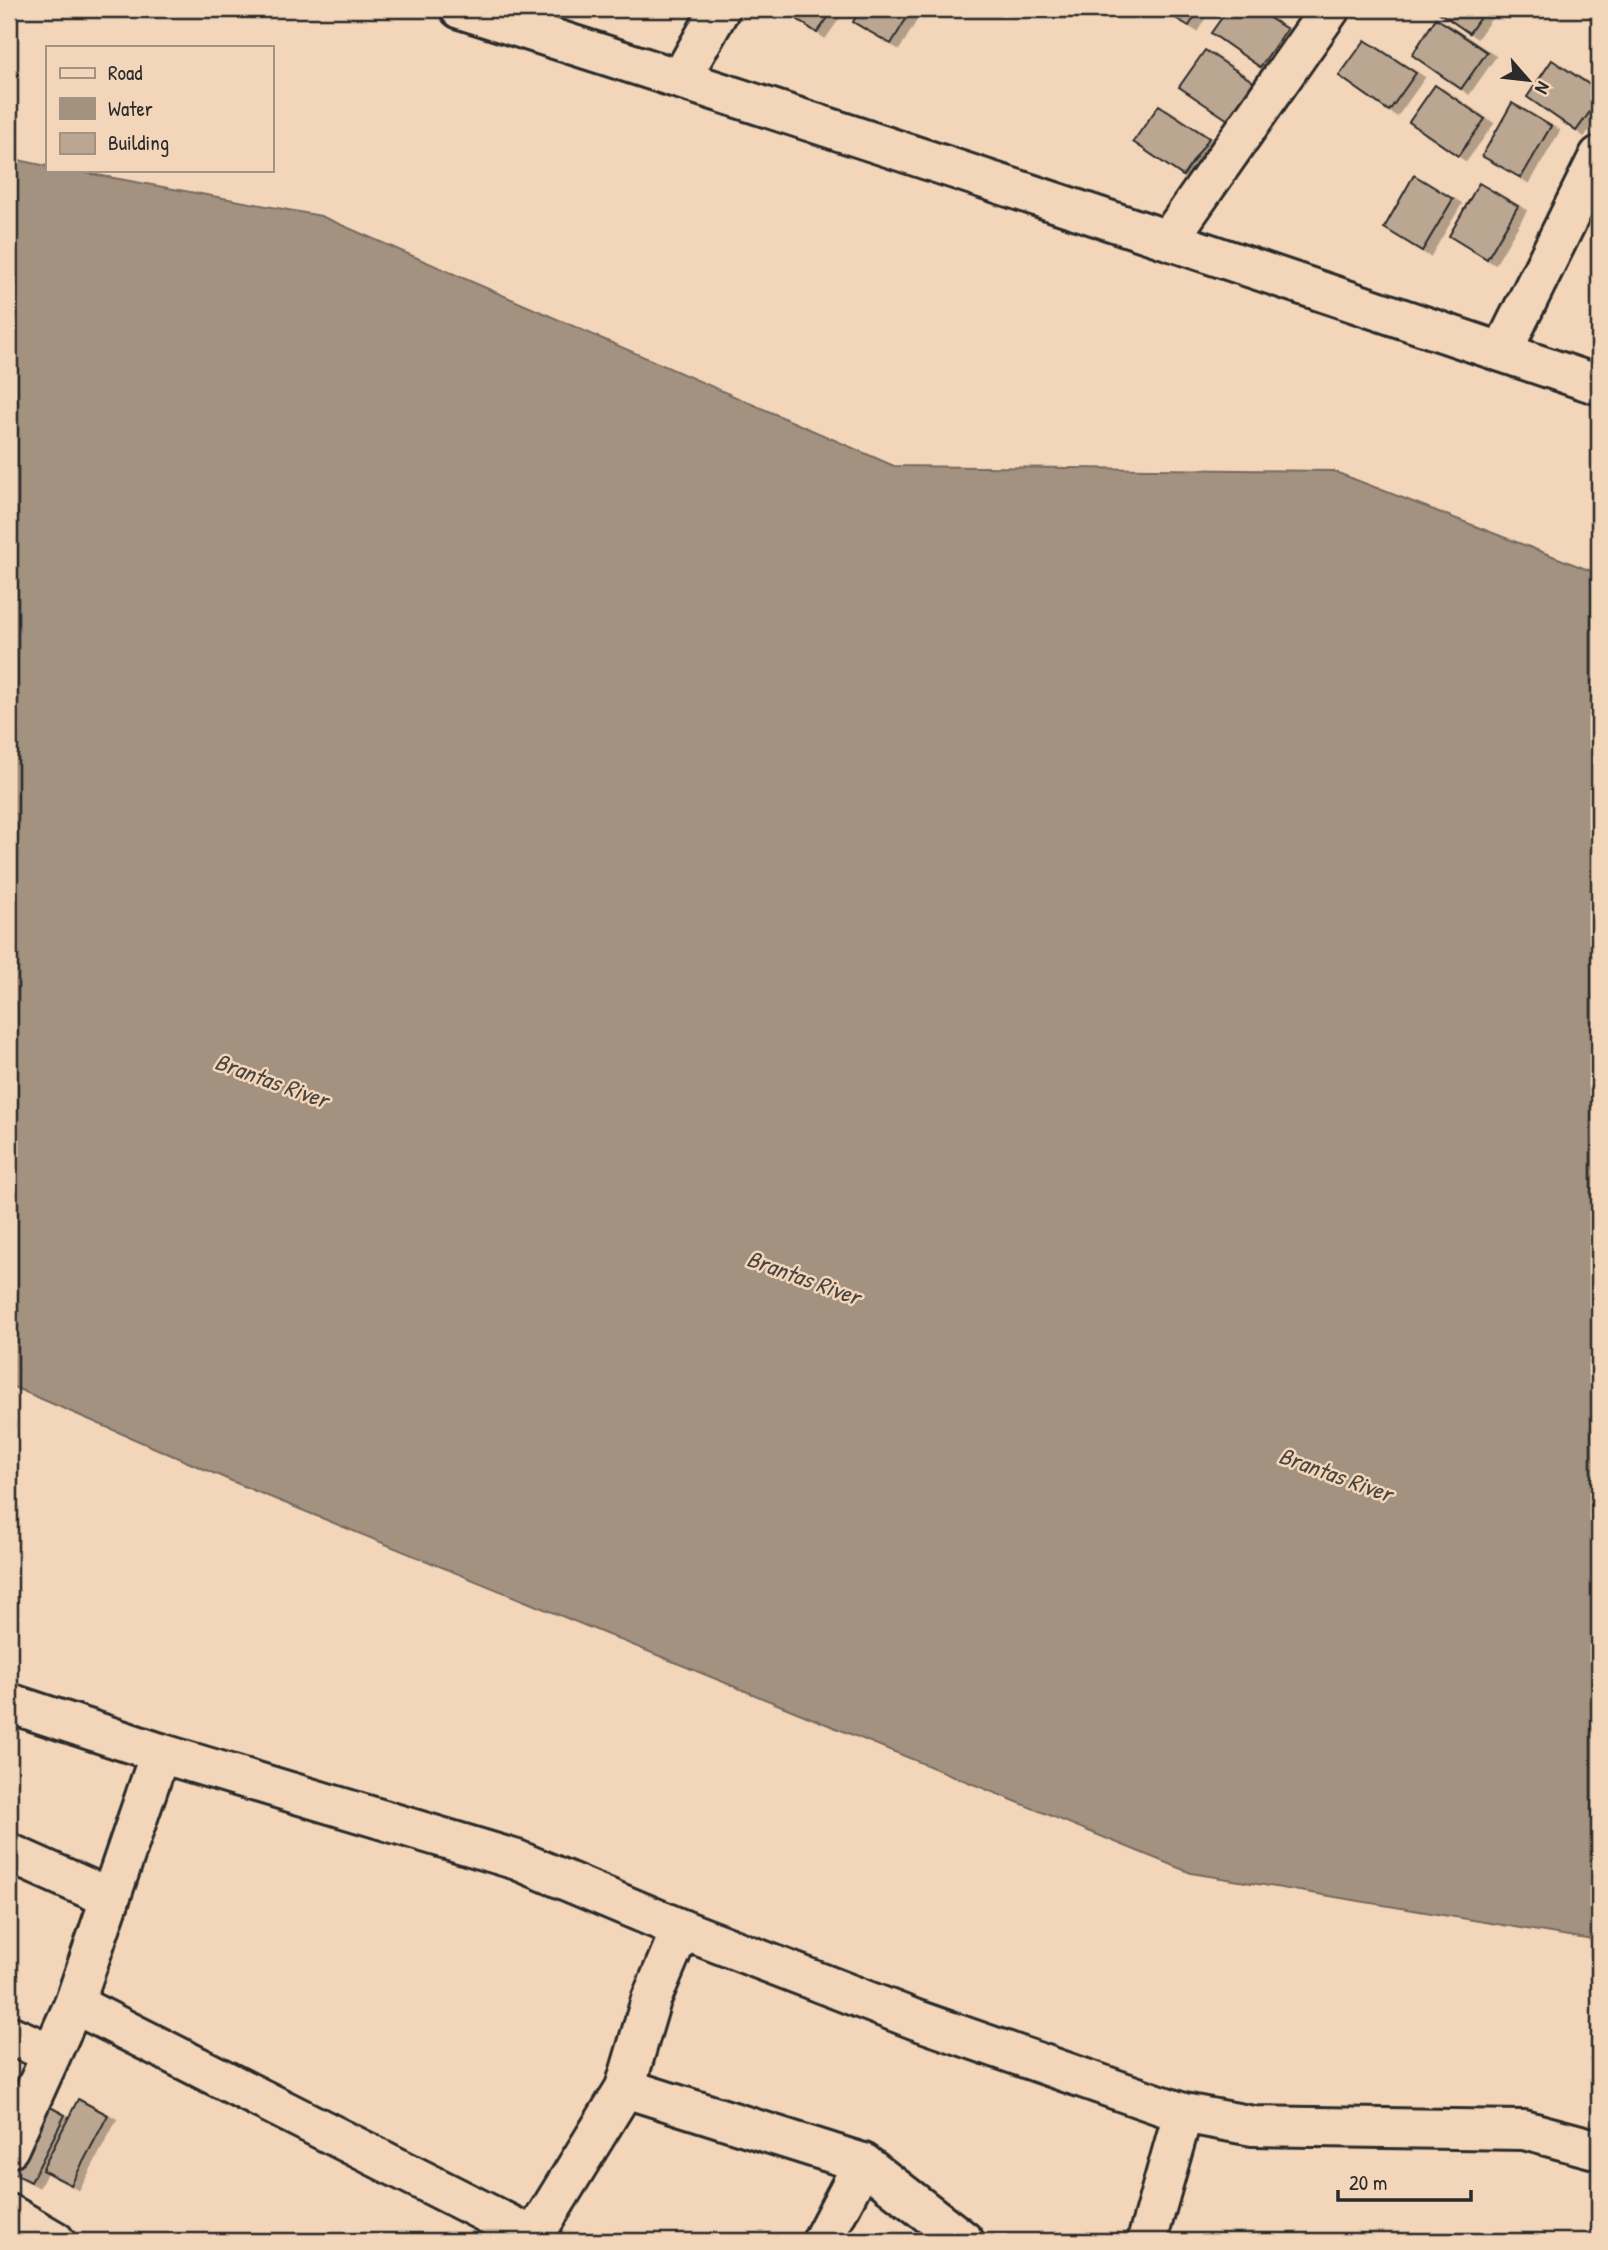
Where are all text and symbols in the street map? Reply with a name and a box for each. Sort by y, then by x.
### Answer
legend [46,46,273,172]
north arrow [1492,46,1562,116]
text: Road [108,58,142,87]
text: N [1529,77,1557,99]
text: Water [108,94,153,123]
text: Building [108,128,169,157]
water label: Brantas River [211,1045,336,1116]
water label: Brantas River [743,1242,868,1313]
water label: Brantas River [1275,1439,1400,1510]
scale bar [1338,2159,1472,2203]
text: 20 m [1349,2168,1387,2197]

